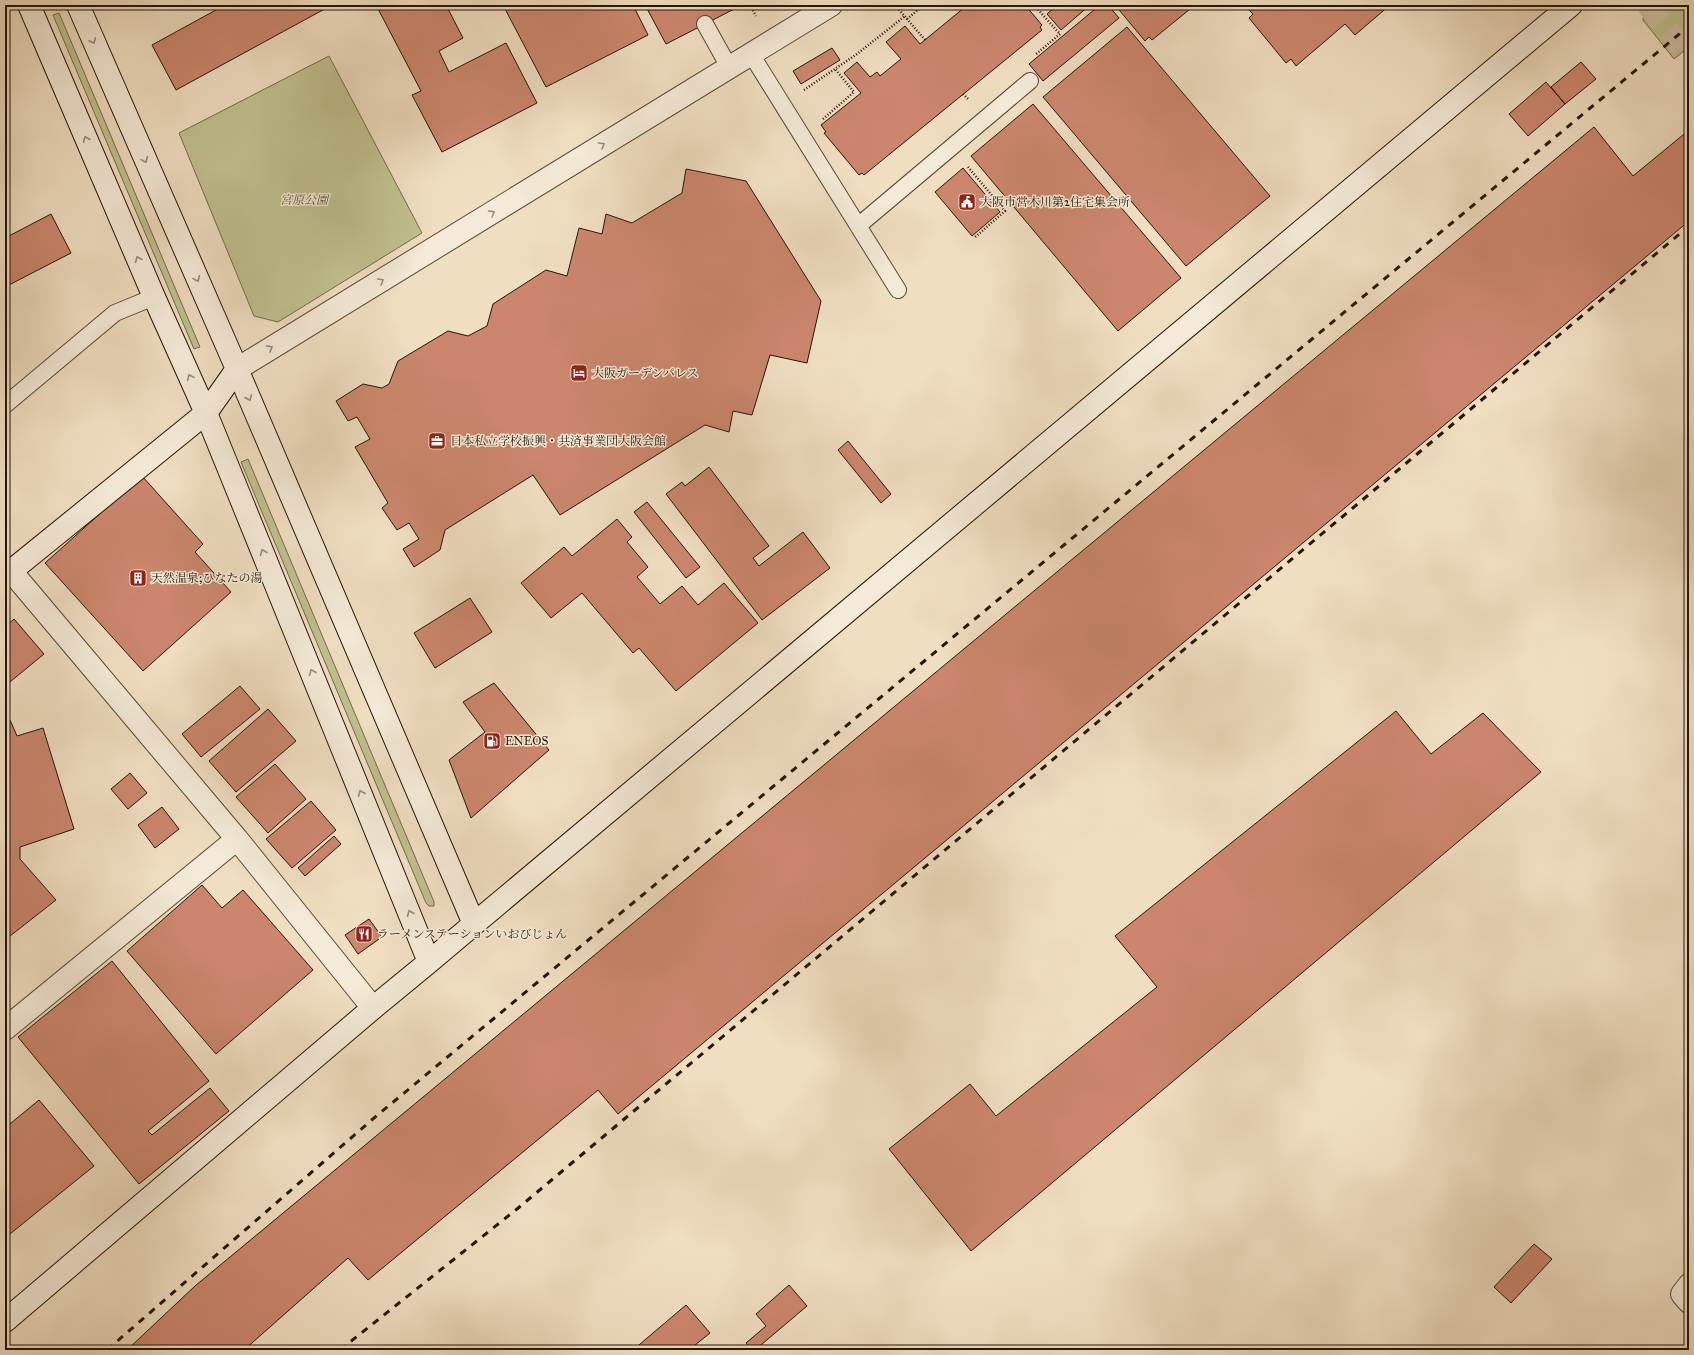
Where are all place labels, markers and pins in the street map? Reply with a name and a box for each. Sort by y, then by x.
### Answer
public building icon: 大阪市営木川第2住宅集会所 [957,192,977,212]
place label: 大阪市営木川第2住宅集会所 [980,195,1130,209]
hotel icon: 大阪ガーデンパレス [569,363,589,383]
place label: 大阪ガーデンパレス [592,366,699,380]
office icon: 日本私立学校振興・共済事業団大阪会館 [427,431,447,451]
place label: 日本私立学校振興・共済事業団大阪会館 [450,434,666,448]
building icon: 天然温泉;ひなたの湯 [128,568,148,588]
place label: 天然温泉;ひなたの湯 [151,571,262,585]
fuel station icon: ENEOS [482,731,502,751]
place label: ENEOS [505,734,549,748]
restaurant icon: ラーメンステーションいおびじょん [354,924,374,944]
place label: ラーメンステーションいおびじょん [377,927,567,941]

